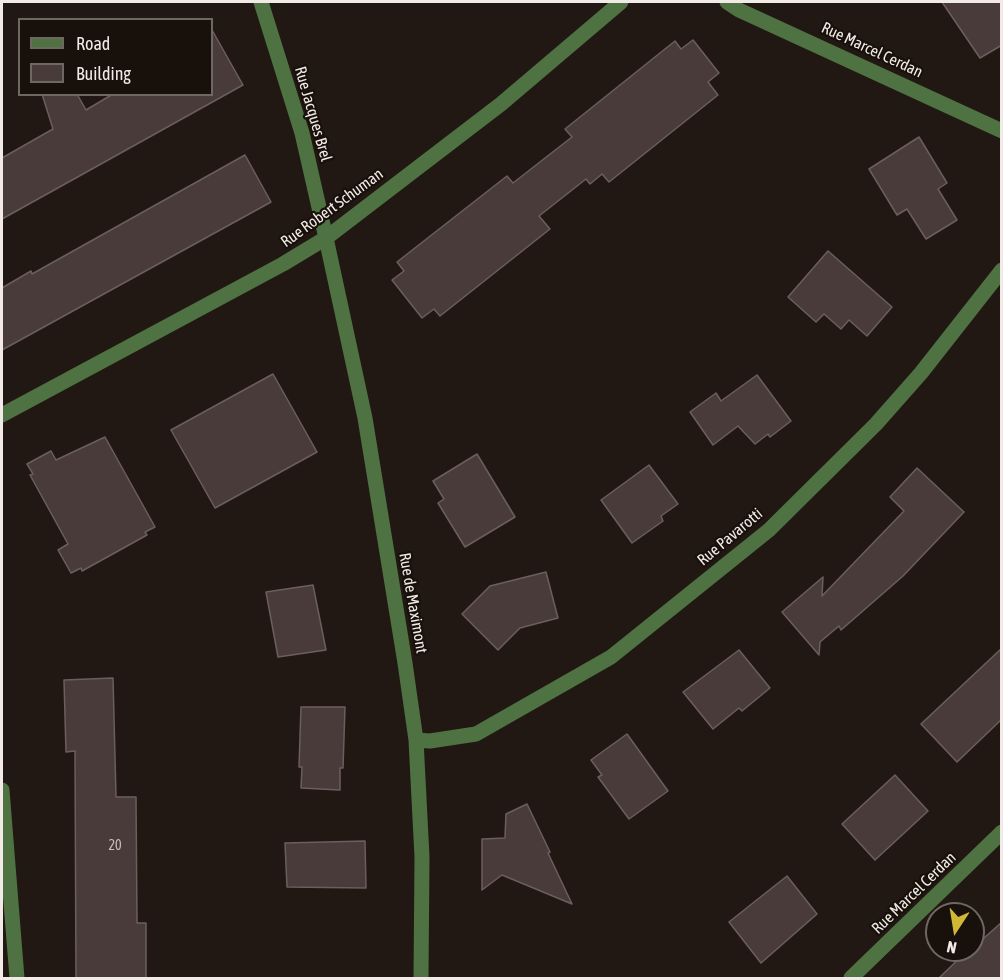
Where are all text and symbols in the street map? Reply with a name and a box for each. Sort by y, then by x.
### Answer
legend [18,18,213,96]
street label: Rue Marcel Cerdan [818,18,926,82]
text: Road [76,33,110,54]
text: Building [76,63,131,84]
street label: Rue Jacques Brel [290,64,336,164]
street label: Rue Robert Schuman [277,164,387,252]
street label: Rue Pavarotti [694,504,766,570]
street label: Rue de Maximont [395,551,431,655]
house number: 20 [108,838,122,854]
street label: Rue Marcel Cerdan [868,848,960,938]
north arrow [925,902,985,962]
text: N [945,938,958,957]

